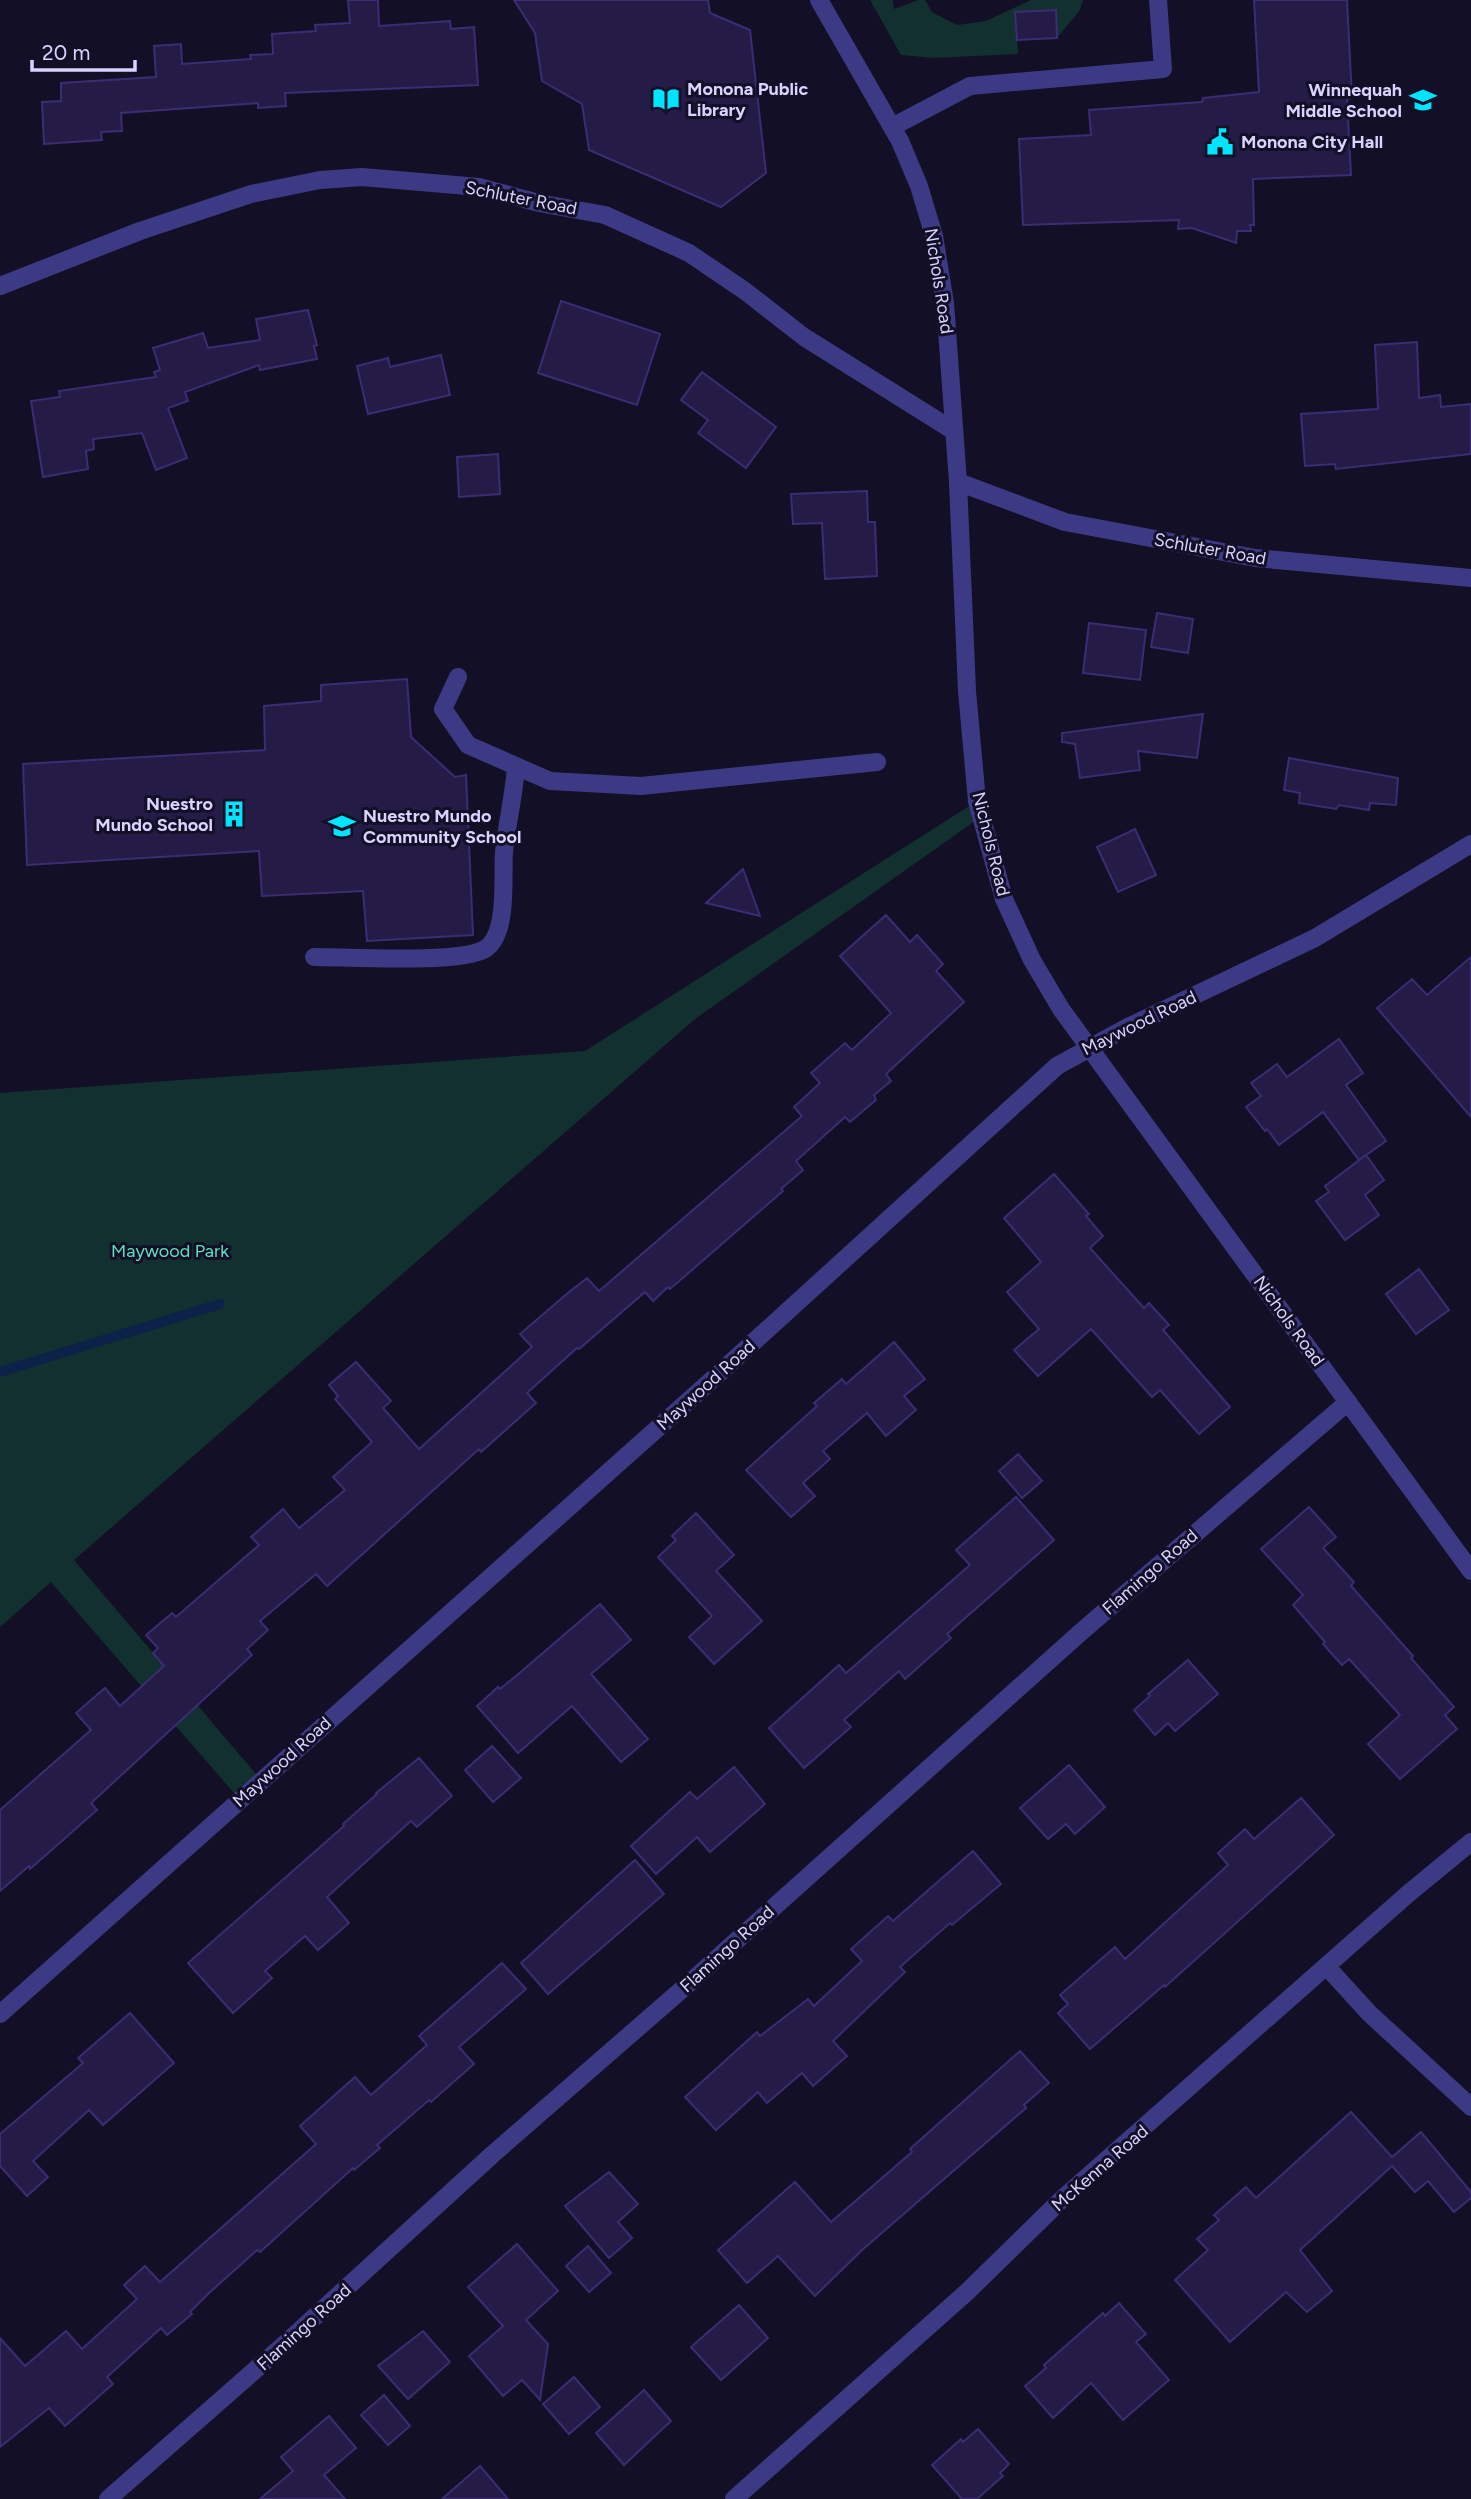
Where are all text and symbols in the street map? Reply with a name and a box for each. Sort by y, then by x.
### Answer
scale bar [32,28,135,72]
text: 20 m [42,40,90,65]
place label: Monona Public Library [687,78,809,121]
place label: Winnequah Middle School [1285,79,1402,122]
library icon: Monona Public Library [651,84,681,114]
school or university icon: Winnequah Middle School [1408,85,1438,115]
public building icon: Monona City Hall [1205,127,1235,157]
place label: Monona City Hall [1241,131,1383,153]
street label: Schluter Road [463,176,579,220]
street label: Nichols Road [920,227,958,335]
street label: Schluter Road [1152,528,1268,570]
street label: Nichols Road [967,790,1015,898]
place label: Nuestro Mundo School [95,793,213,836]
building icon: Nuestro Mundo School [219,799,249,829]
place label: Nuestro Mundo Community School [363,805,521,848]
school or university icon: Nuestro Mundo Community School [327,811,357,841]
street label: Maywood Road [1078,986,1200,1060]
park label: Maywood Park [111,1240,229,1262]
street label: Nichols Road [1249,1271,1329,1371]
street label: Maywood Road [652,1335,760,1435]
street label: Flamingo Road [1098,1525,1202,1619]
street label: Maywood Road [228,1712,336,1812]
street label: Flamingo Road [675,1901,779,1997]
street label: McKenna Road [1047,2120,1153,2216]
street label: Flamingo Road [252,2279,356,2375]

